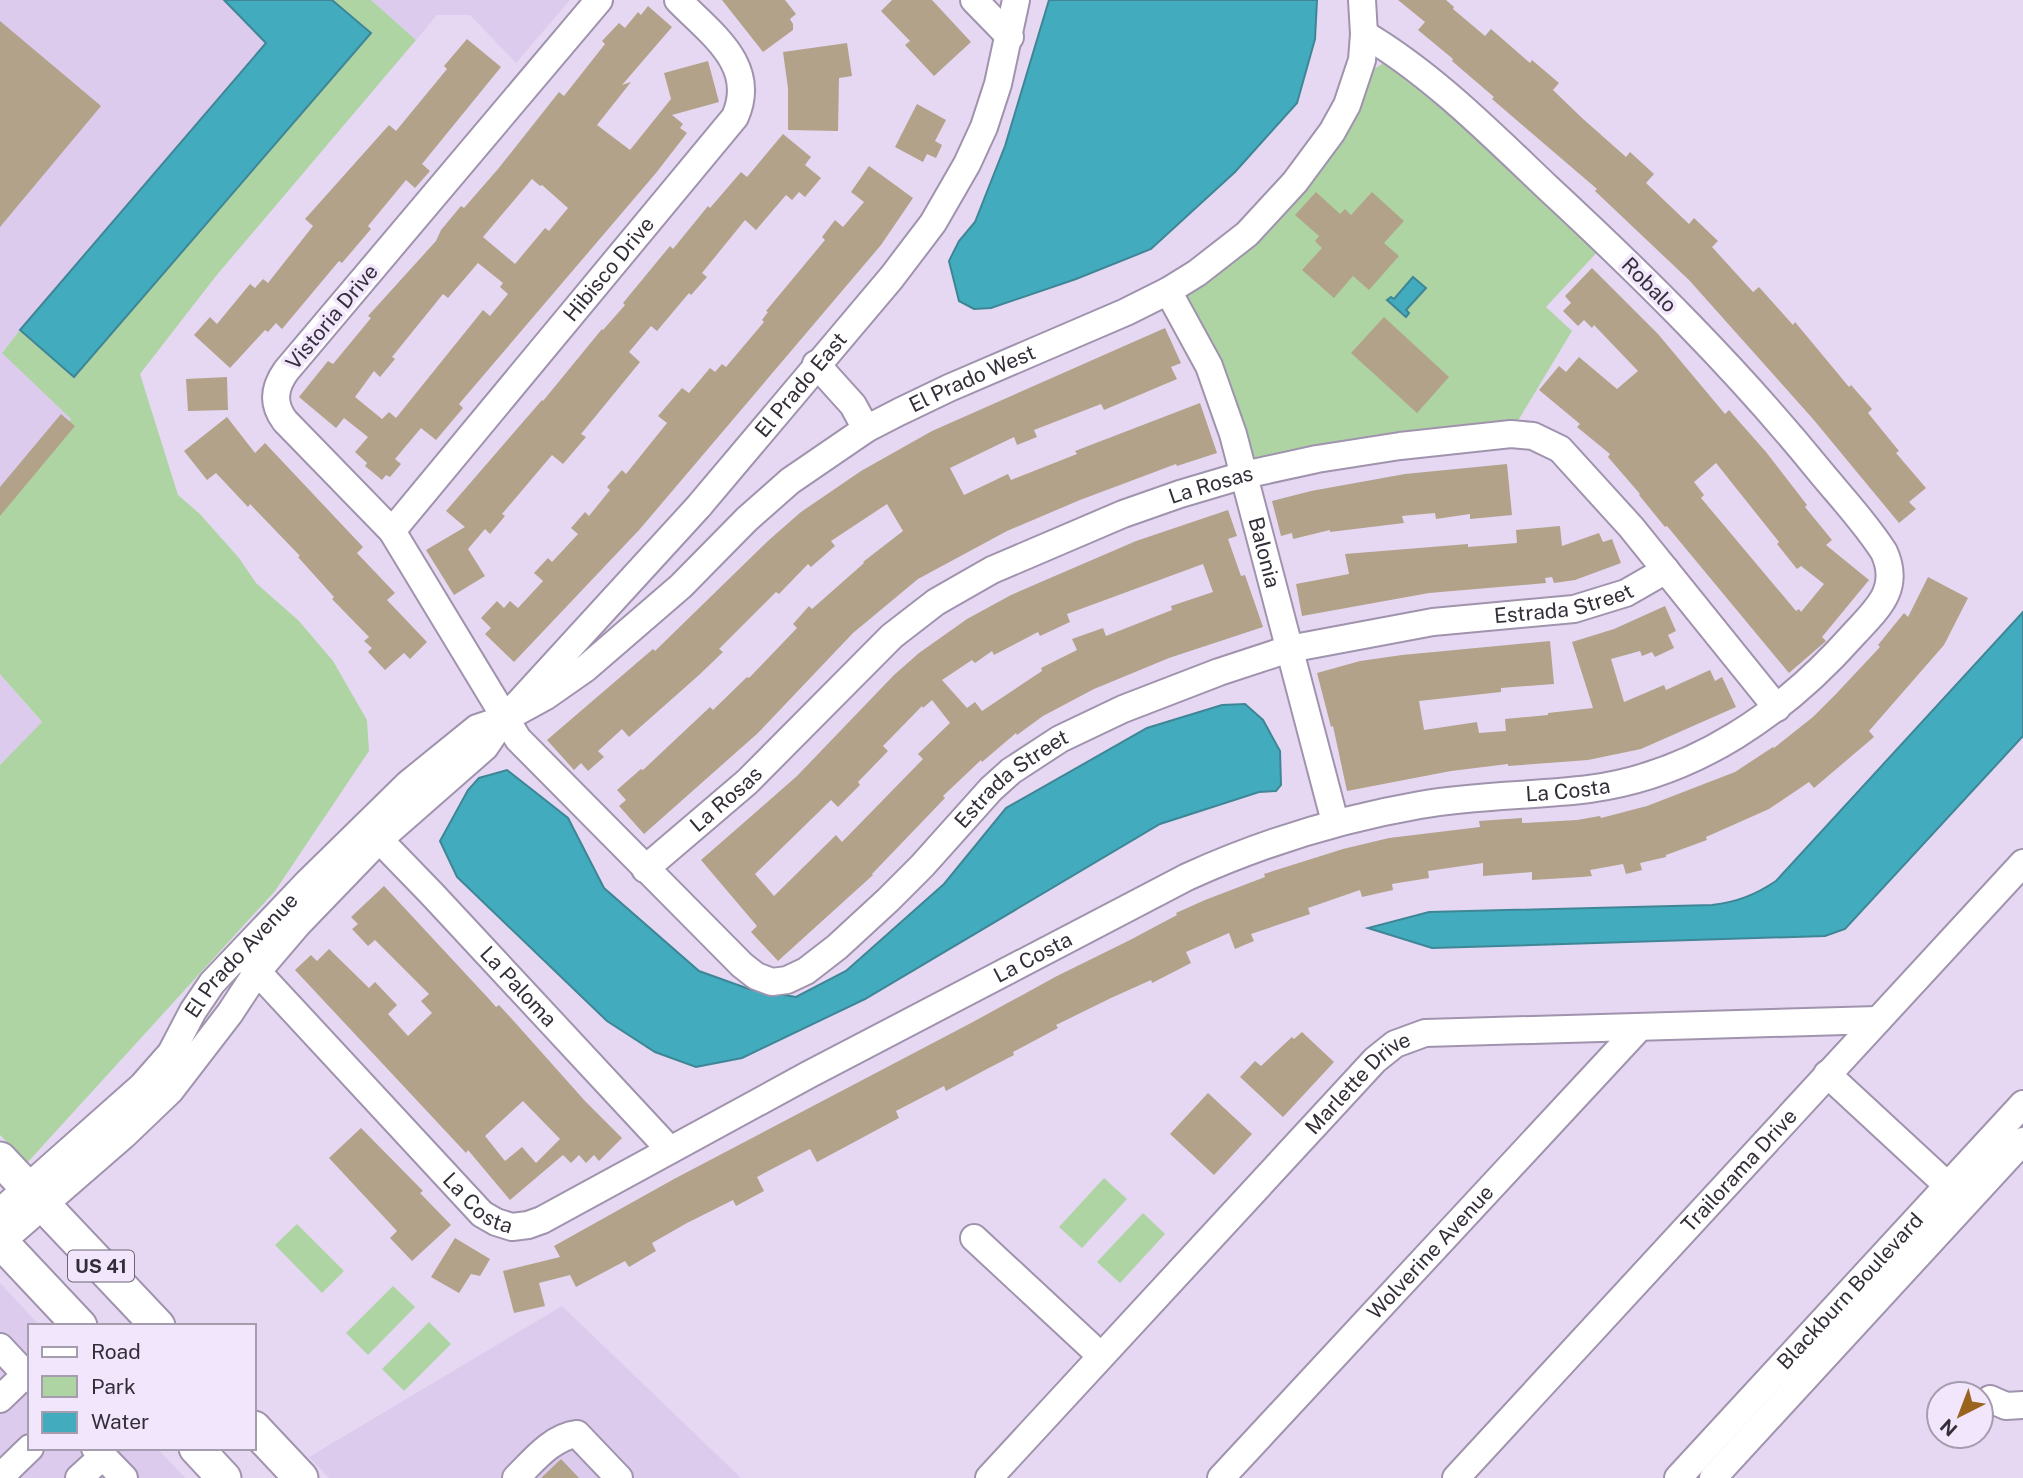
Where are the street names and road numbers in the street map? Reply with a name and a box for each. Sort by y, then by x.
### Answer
street label: Hibisco Drive [558,211,659,326]
street label: Robalo [1617,252,1682,317]
street label: Vistoria Drive [280,259,383,374]
street label: El Prado East [749,327,852,442]
street label: El Prado West [905,339,1039,417]
street label: La Rosas [1165,460,1255,509]
street label: Balonia [1243,514,1286,590]
street label: Estrada Street [1493,578,1638,628]
street label: Estrada Street [949,724,1072,833]
street label: La Rosas [685,761,767,837]
street label: La Costa [1525,773,1612,806]
street label: El Prado Avenue [179,888,303,1022]
street label: La Costa [989,926,1076,988]
street label: La Paloma [475,941,562,1032]
street label: Marlette Drive [1300,1027,1414,1139]
street label: Trailorama Drive [1676,1103,1802,1237]
street label: La Costa [438,1167,516,1238]
street label: Wolverine Avenue [1362,1180,1499,1324]
street label: Blackburn Boulevard [1772,1208,1928,1374]
road number: US 41 [68,1250,134,1282]

